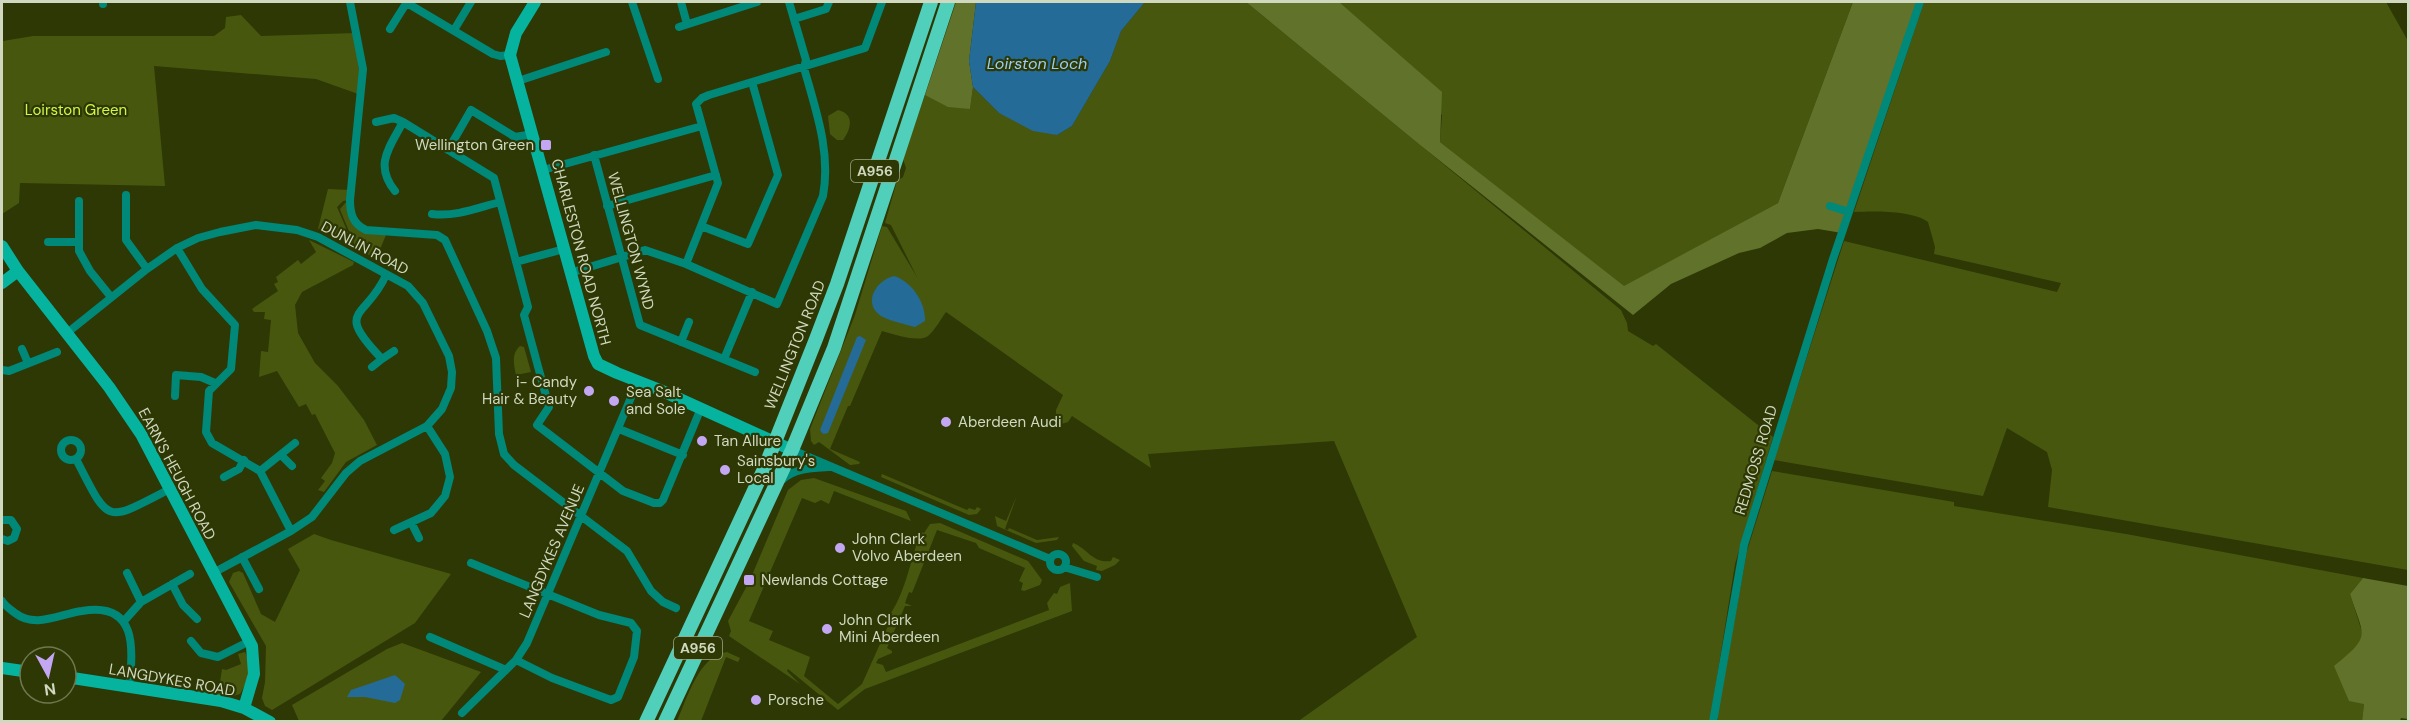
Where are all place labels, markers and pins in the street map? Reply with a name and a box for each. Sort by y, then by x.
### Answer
place label: Wellington Green [415,135,534,155]
marker: Wellington Green [539,138,553,152]
place label: i- Candy Hair & Beauty [482,372,578,409]
place label: Sea Salt and Sole [626,382,686,419]
marker: i- Candy Hair & Beauty [582,384,596,398]
marker: Sea Salt and Sole [607,394,621,408]
place label: Aberdeen Audi [958,412,1062,432]
marker: Aberdeen Audi [939,415,953,429]
place label: Tan Allure [714,431,781,451]
marker: Tan Allure [695,434,709,448]
place label: Sainsbury's Local [737,451,815,488]
marker: Sainsbury's Local [718,463,732,477]
place label: John Clark Volvo Aberdeen [852,529,962,566]
marker: John Clark Volvo Aberdeen [833,541,847,555]
place label: Newlands Cottage [761,570,888,590]
marker: Newlands Cottage [742,573,756,587]
place label: John Clark Mini Aberdeen [839,610,940,647]
marker: John Clark Mini Aberdeen [820,622,834,636]
place label: Porsche [768,690,824,710]
marker: Porsche [749,693,763,707]

